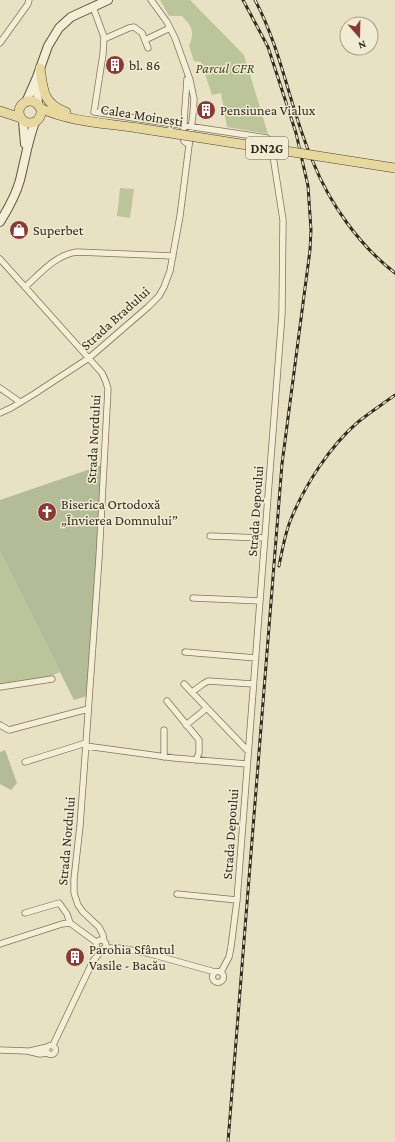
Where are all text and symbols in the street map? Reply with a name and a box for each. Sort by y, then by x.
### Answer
north arrow [339,16,379,56]
text: N [356,38,368,52]
building icon: bl. 86 [104,54,126,76]
place label: bl. 86 [129,57,160,73]
park label: Parcul CFR [196,60,255,76]
building icon: Pensiunea Vialux [195,99,217,121]
street label: Calea Moinești [99,101,185,130]
place label: Pensiunea Vialux [220,102,316,118]
road number: DN2G [246,137,288,159]
shop icon: Superbet [8,219,30,241]
place label: Superbet [33,222,84,238]
street label: Strada Bradului [77,283,153,353]
street label: Strada Nordului [83,394,103,484]
street label: Strada Depoului [244,465,266,557]
place label: Biserica Ortodoxă „Învierea Domnului” [61,496,178,528]
church icon: Biserica Ortodoxă „Învierea Domnului” [36,501,58,523]
street label: Strada Depoului [219,788,241,880]
street label: Strada Nordului [54,796,78,886]
place label: Parohia Sfântul Vasile - Bacău [89,941,175,973]
building icon: Parohia Sfântul Vasile - Bacău [64,946,86,968]

